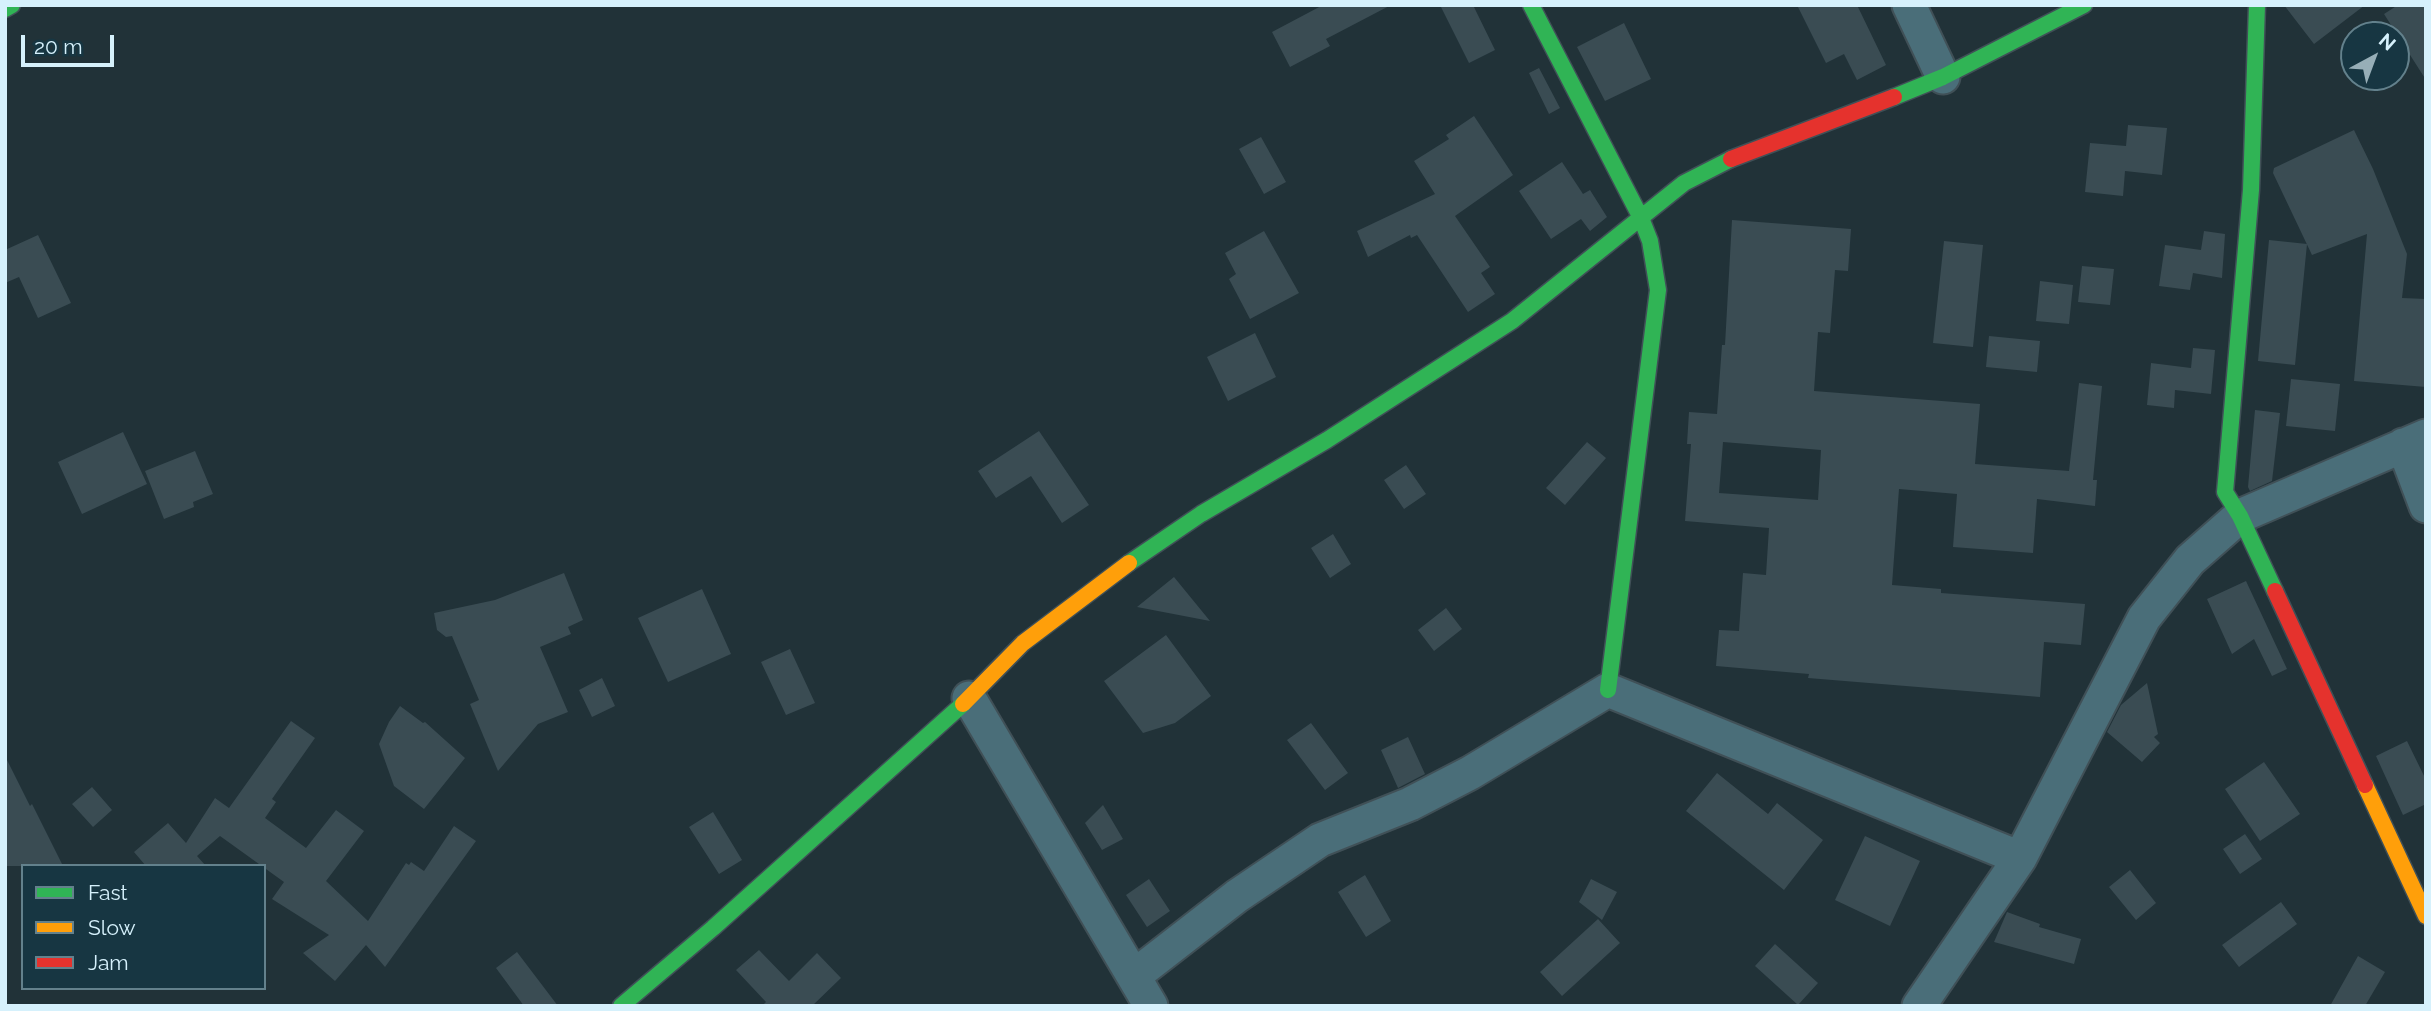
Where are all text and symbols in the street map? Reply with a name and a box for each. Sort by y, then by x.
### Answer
scale bar [24,21,117,65]
north arrow [2340,21,2410,91]
text: N [2375,29,2400,55]
text: 20 m [34,34,82,59]
legend [21,864,266,990]
text: Fast [88,880,128,905]
text: Slow [88,915,136,940]
text: Jam [88,950,129,975]

